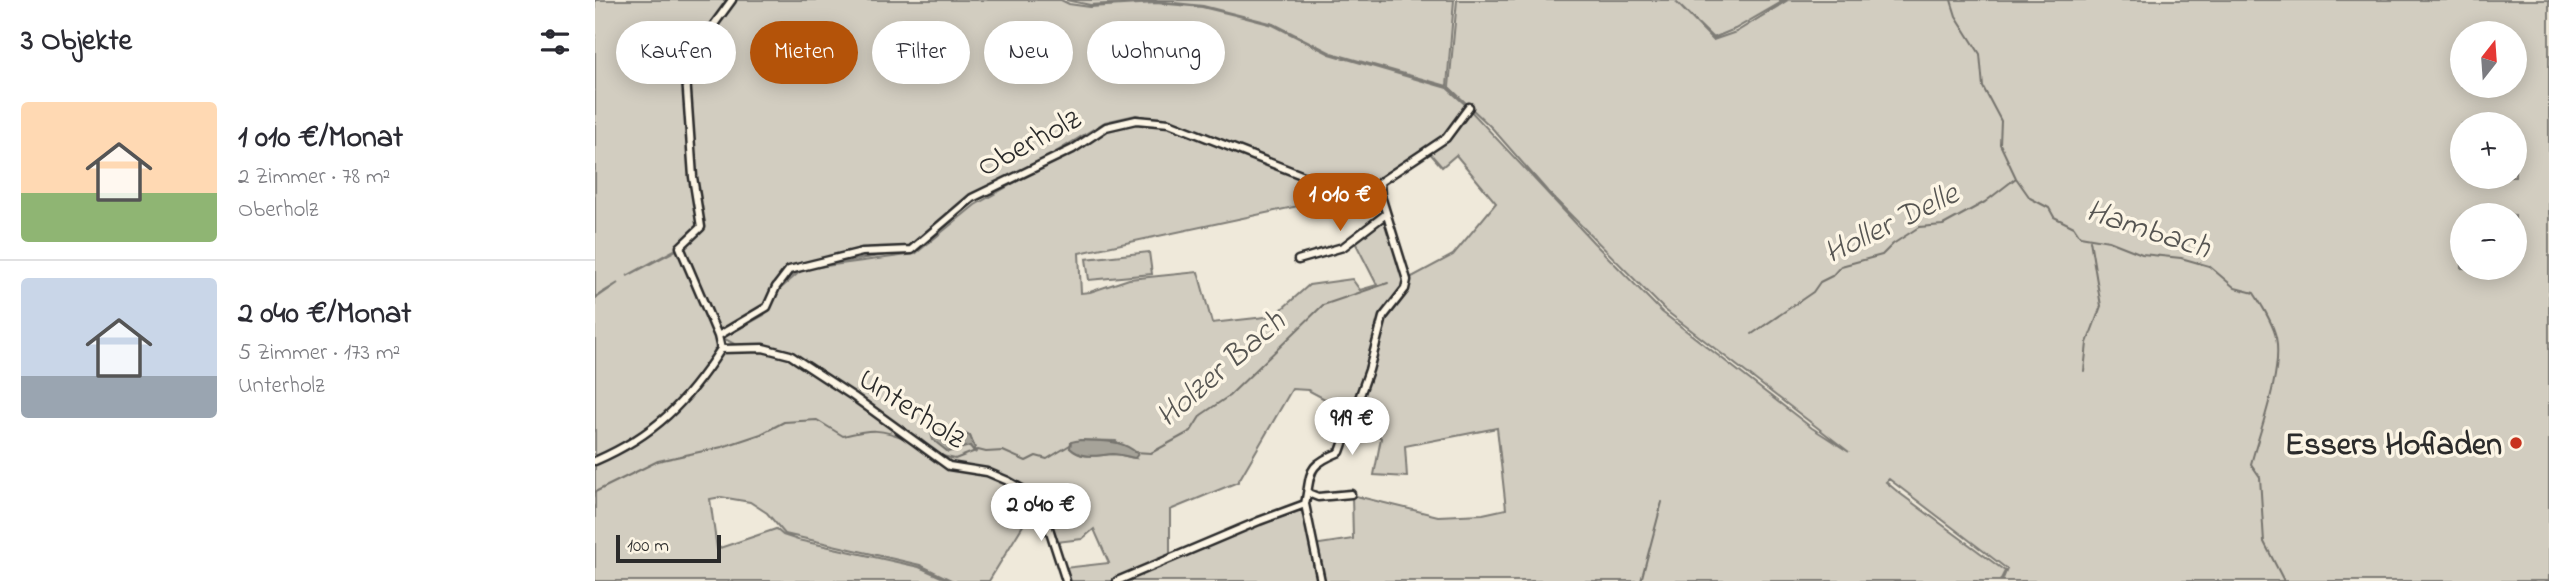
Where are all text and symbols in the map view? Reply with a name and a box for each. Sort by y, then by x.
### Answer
text: 3 Objekte [21,20,132,64]
chip: Kaufen [616,21,736,84]
chip: Mieten [750,21,858,84]
chip: Filter [872,21,970,84]
chip: Neu [984,21,1073,84]
chip: Wohnung [1087,21,1225,84]
north arrow [2450,21,2527,98]
map controls [2450,21,2527,280]
icon: filters [536,23,574,61]
street label: Oberholz [969,97,1091,191]
button: + [2450,112,2527,189]
text: 1 010 €/Monat [238,117,403,161]
icon: home [77,130,161,214]
text: 2 Zimmer · 78 m² [238,161,390,194]
water label: Holler Delle [1816,171,1968,278]
pin: 1 010 € [1275,174,1405,233]
text: 1 010 € [1309,179,1371,212]
water label: Hambach [2079,188,2217,274]
text: Oberholz [238,194,318,227]
button: − [2450,203,2527,280]
text: 2 040 €/Monat [238,293,411,337]
water label: Holzer Bach [1146,299,1298,440]
icon: home [77,306,161,390]
text: 5 Zimmer · 173 m² [238,337,400,370]
street label: Unterholz [848,357,975,463]
text: Unterholz [238,370,325,403]
pin: 919 € [1303,398,1401,457]
text: 919 € [1331,403,1373,436]
place label: Essers Hofladen [2285,423,2502,470]
marker: Essers Hofladen [2508,435,2524,451]
pin: 2 040 € [976,484,1106,543]
text: 2 040 € [1007,489,1075,522]
scale bar [616,532,721,564]
text: 100 m [627,533,669,560]

